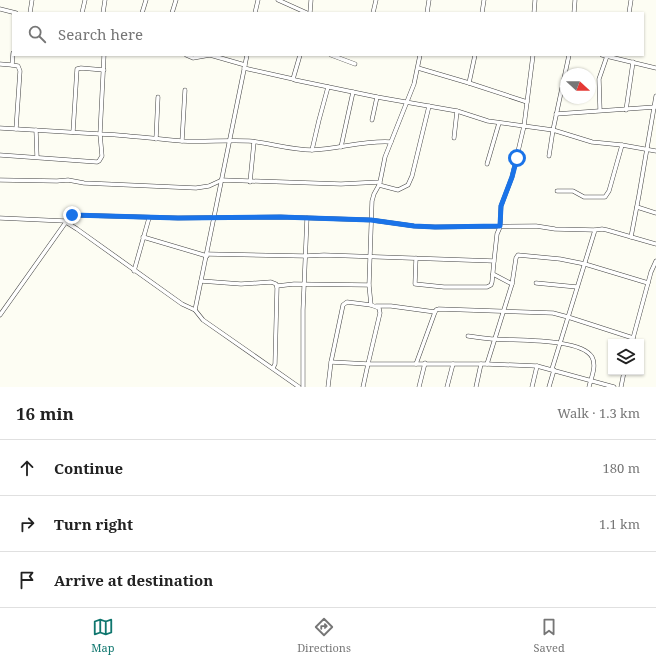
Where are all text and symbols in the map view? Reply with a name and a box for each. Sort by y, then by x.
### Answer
search box [12,12,644,56]
icon: search [26,23,48,45]
text: Search here [58,24,143,44]
north arrow [560,68,596,104]
route start [508,149,526,167]
route end [63,206,81,224]
map controls [608,339,644,375]
button: layers [608,339,644,375]
text: 16 min [16,402,74,425]
text: Walk · 1.3 km [557,404,640,422]
icon: ahead [16,457,38,479]
text: Continue [54,458,123,478]
text: 180 m [603,459,640,477]
icon: right [16,513,38,535]
text: Turn right [54,514,133,534]
text: 1.1 km [599,515,640,533]
icon: arrive [16,569,38,591]
text: Arrive at destination [54,570,213,590]
tab: Map [91,616,115,655]
tab: Directions [297,616,351,655]
tab: Saved [534,616,565,655]

